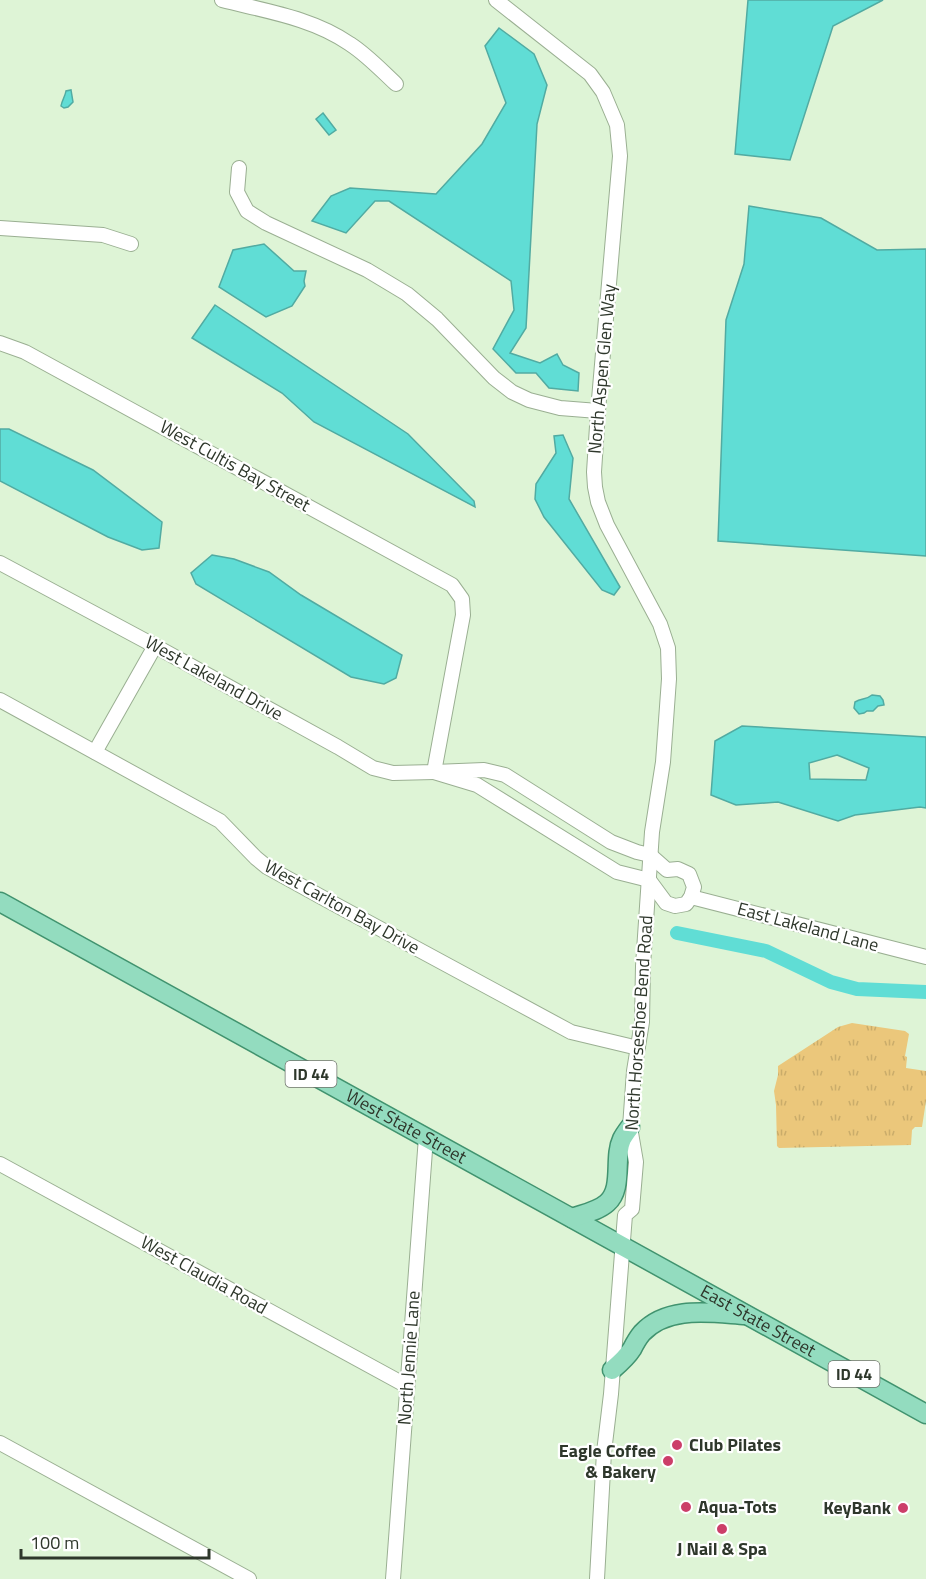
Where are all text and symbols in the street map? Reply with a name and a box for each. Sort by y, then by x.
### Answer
street label: North Aspen Glen Way [581,283,622,455]
street label: West Cultis Bay Street [155,413,316,518]
street label: West Lakeland Drive [140,628,288,727]
street label: West Carlton Bay Drive [260,853,425,961]
street label: East Lakeland Lane [734,895,882,958]
street label: North Horseshoe Bend Road [618,914,659,1132]
road number: ID 44 [286,1061,336,1087]
street label: West State Street [341,1082,472,1171]
street label: West Claudia Road [136,1229,273,1321]
street label: East State Street [696,1278,822,1364]
street label: North Jennie Lane [390,1290,427,1426]
road number: ID 44 [828,1361,880,1387]
place label: Club Pilates [689,1431,781,1458]
place label: Eagle Coffee & Bakery [559,1437,656,1485]
marker: Club Pilates [670,1438,684,1452]
marker: Eagle Coffee & Bakery [661,1454,675,1468]
place label: Aqua-Tots [698,1493,777,1520]
place label: KeyBank [823,1494,892,1521]
marker: Aqua-Tots [679,1500,693,1514]
marker: KeyBank [896,1501,910,1515]
scale bar [21,1522,208,1560]
marker: J Nail & Spa [715,1522,729,1536]
text: 100 m [30,1529,79,1556]
place label: J Nail & Spa [677,1535,767,1562]

